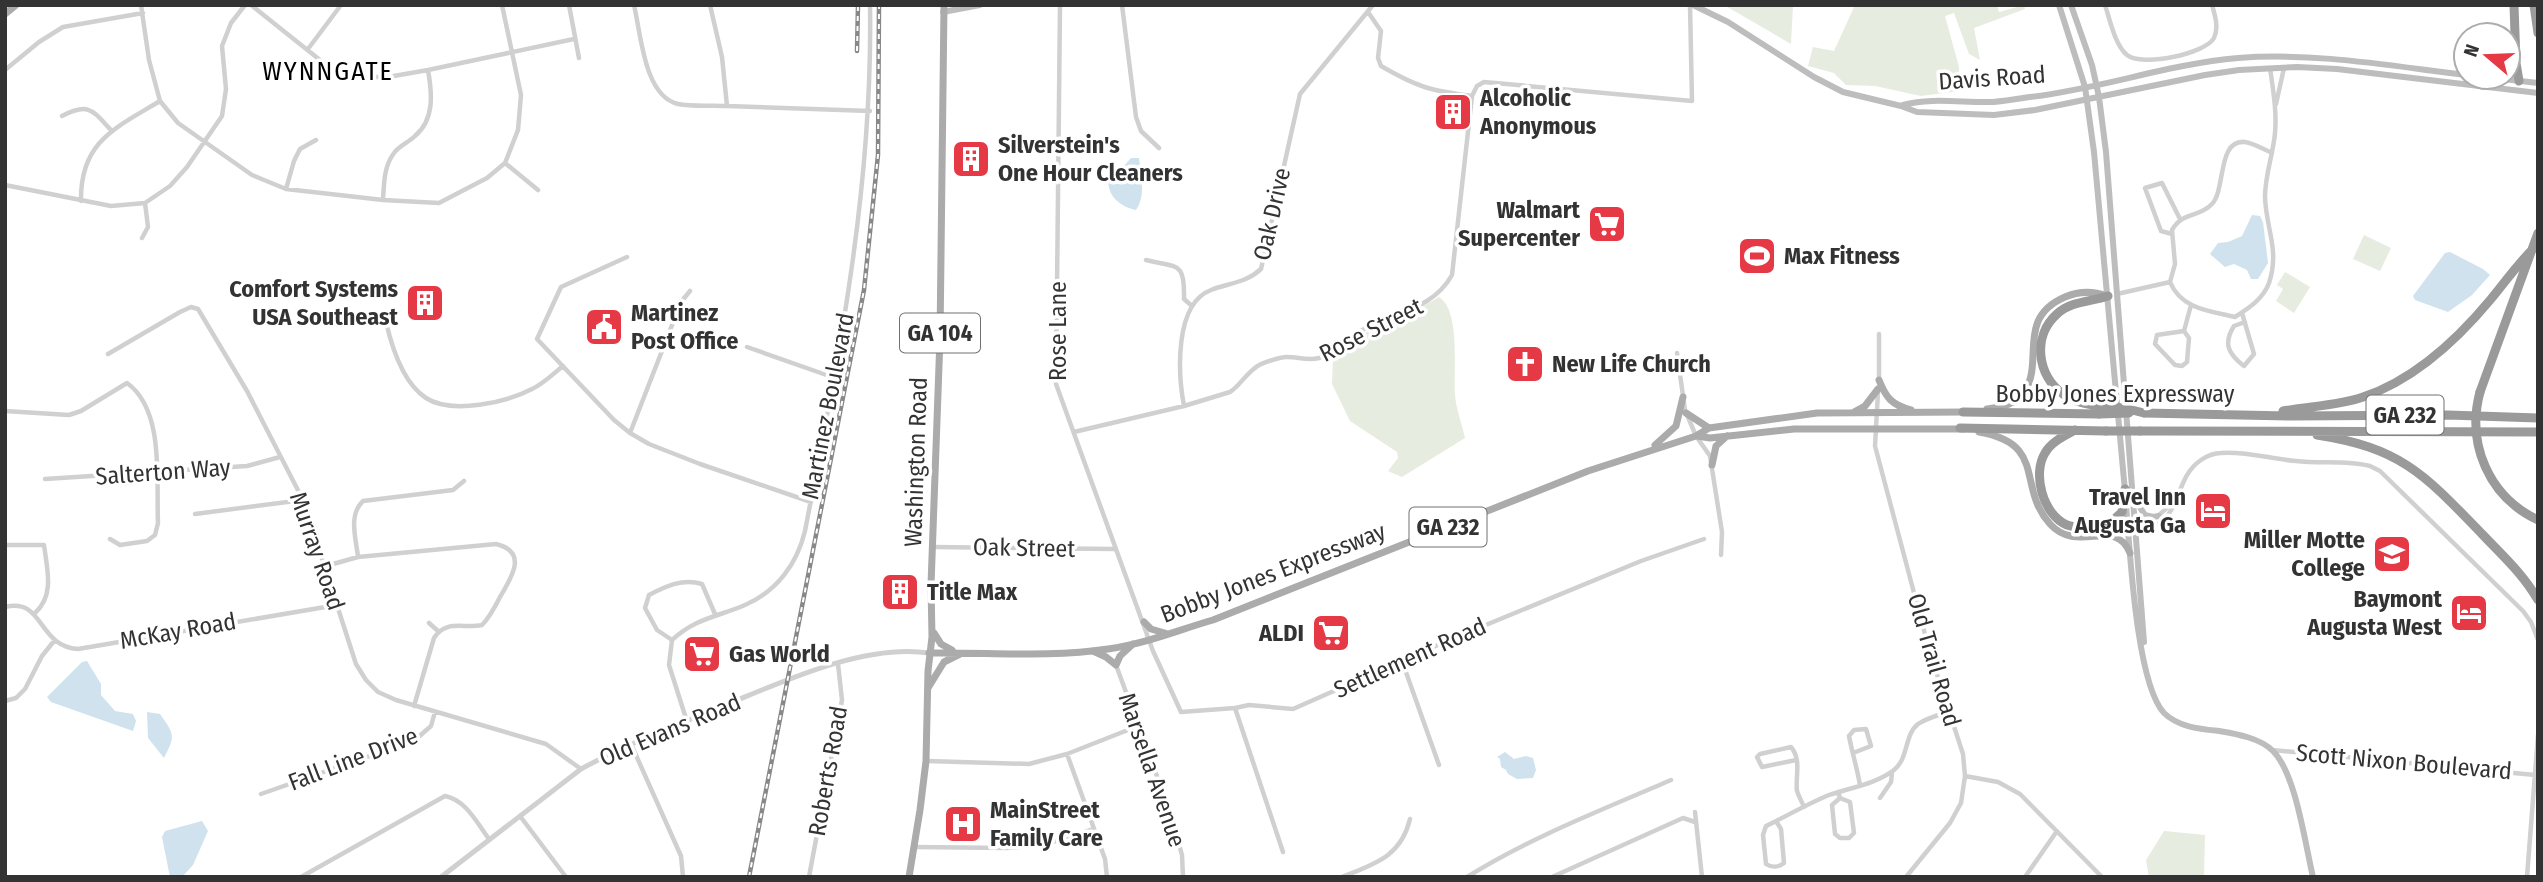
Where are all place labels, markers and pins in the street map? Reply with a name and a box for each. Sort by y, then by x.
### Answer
place label: Alcoholic Anonymous [1479,84,1597,140]
building icon: Alcoholic Anonymous [1432,91,1474,133]
place label: Silverstein's One Hour Cleaners [998,131,1183,187]
building icon: Silverstein's One Hour Cleaners [950,138,992,180]
place label: Walmart Supercenter [1458,196,1581,252]
supermarket icon: Walmart Supercenter [1586,203,1628,245]
sports icon: Max Fitness [1736,235,1778,277]
place label: Max Fitness [1784,242,1900,270]
place label: Comfort Systems USA Southeast [229,275,399,331]
building icon: Comfort Systems USA Southeast [404,282,446,324]
place label: Martinez Post Office [631,299,738,355]
public building icon: Martinez Post Office [583,306,625,348]
church icon: New Life Church [1504,343,1546,385]
place label: New Life Church [1552,350,1711,378]
place label: Travel Inn Augusta Ga [2074,483,2186,539]
hotel icon: Travel Inn Augusta Ga [2192,490,2234,532]
place label: Miller Motte College [2244,526,2365,582]
school or university icon: Miller Motte College [2371,533,2413,575]
building icon: Title Max [879,571,921,613]
place label: Title Max [927,578,1018,606]
place label: Baymont Augusta West [2306,585,2443,641]
hotel icon: Baymont Augusta West [2448,592,2490,634]
supermarket icon: ALDI [1310,612,1352,654]
place label: ALDI [1258,619,1304,647]
supermarket icon: Gas World [681,633,723,675]
place label: Gas World [729,640,830,668]
place label: MainStreet Family Care [990,796,1103,852]
hospital icon: MainStreet Family Care [942,803,984,845]

